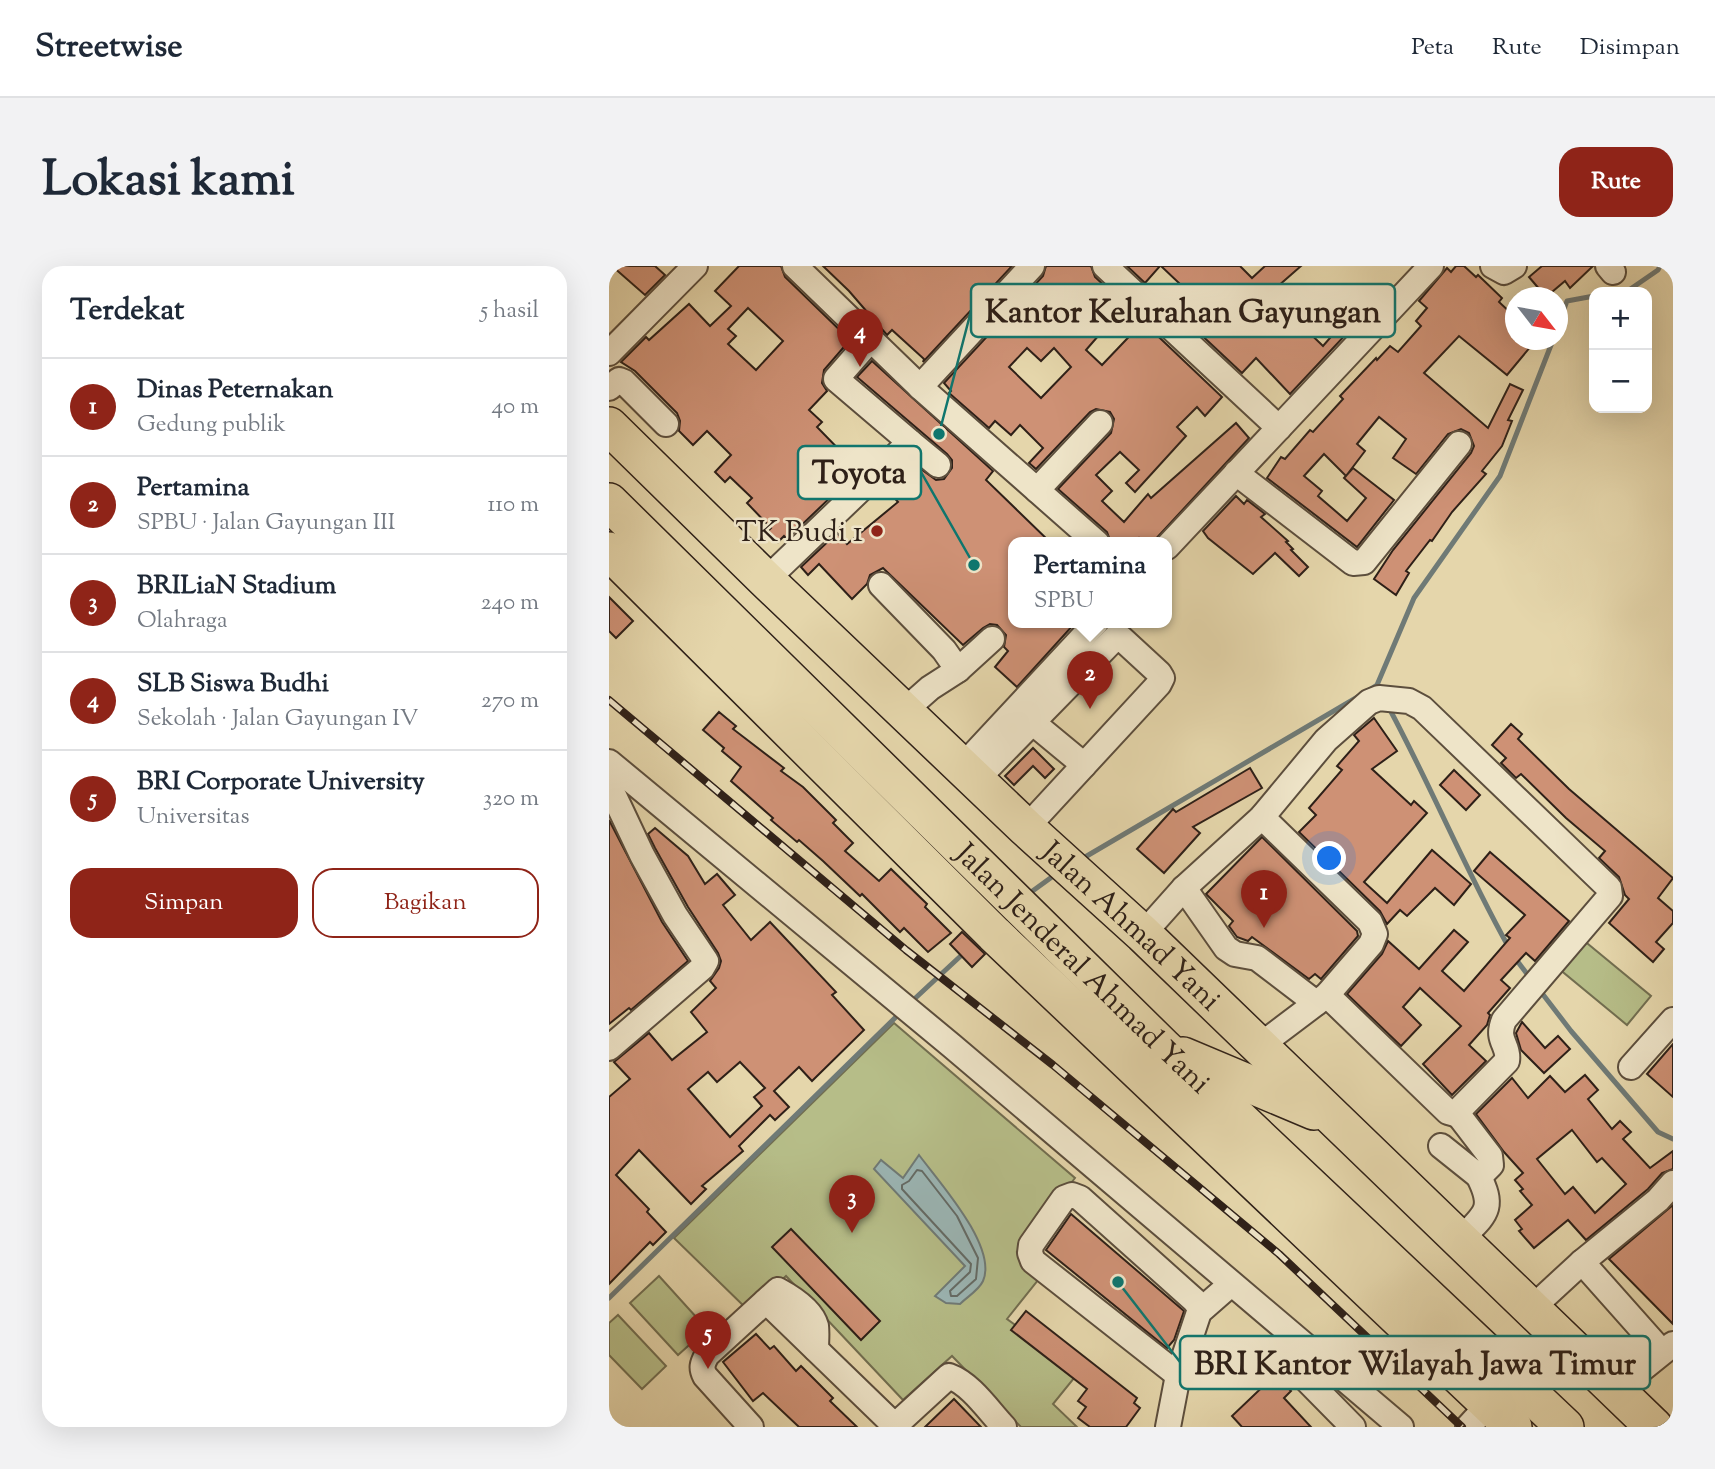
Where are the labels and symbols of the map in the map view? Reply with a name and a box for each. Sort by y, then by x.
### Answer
callout: Kantor Kelurahan Gayungan [971,284,1395,337]
north arrow [1505,287,1568,350]
text: Kantor Kelurahan Gayungan [985,291,1381,337]
pin: 4 [837,309,883,367]
callout: Toyota [798,446,921,499]
text: Toyota [812,452,907,498]
place label: TK Budi 1 [736,512,863,555]
marker: TK Budi 1 [869,523,885,539]
pin: 2 [1067,651,1113,709]
street label: Jalan Ahmad Yani [1029,831,1229,1022]
street label: Jalan Jenderal Ahmad Yani [943,833,1219,1105]
your location [1312,841,1346,875]
pin: 1 [1241,870,1287,928]
pin: 3 [829,1175,875,1233]
pin: 5 [685,1311,731,1369]
callout: BRI Kantor Wilayah Jawa Timur [1180,1336,1650,1389]
text: BRI Kantor Wilayah Jawa Timur [1194,1343,1637,1389]

